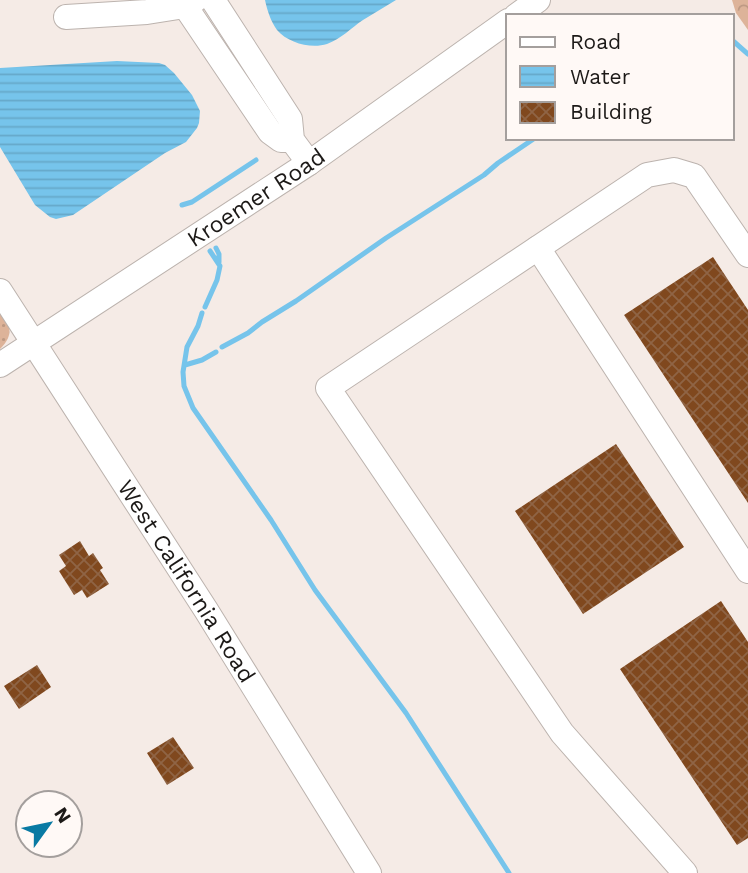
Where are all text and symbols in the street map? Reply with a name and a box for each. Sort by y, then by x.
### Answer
legend [506,14,734,140]
text: Road [570,29,621,54]
text: Water [570,64,631,89]
text: Building [570,99,652,124]
street label: Kroemer Road [182,143,331,253]
street label: West California Road [112,475,261,688]
north arrow [14,789,84,859]
text: N [49,803,76,827]

